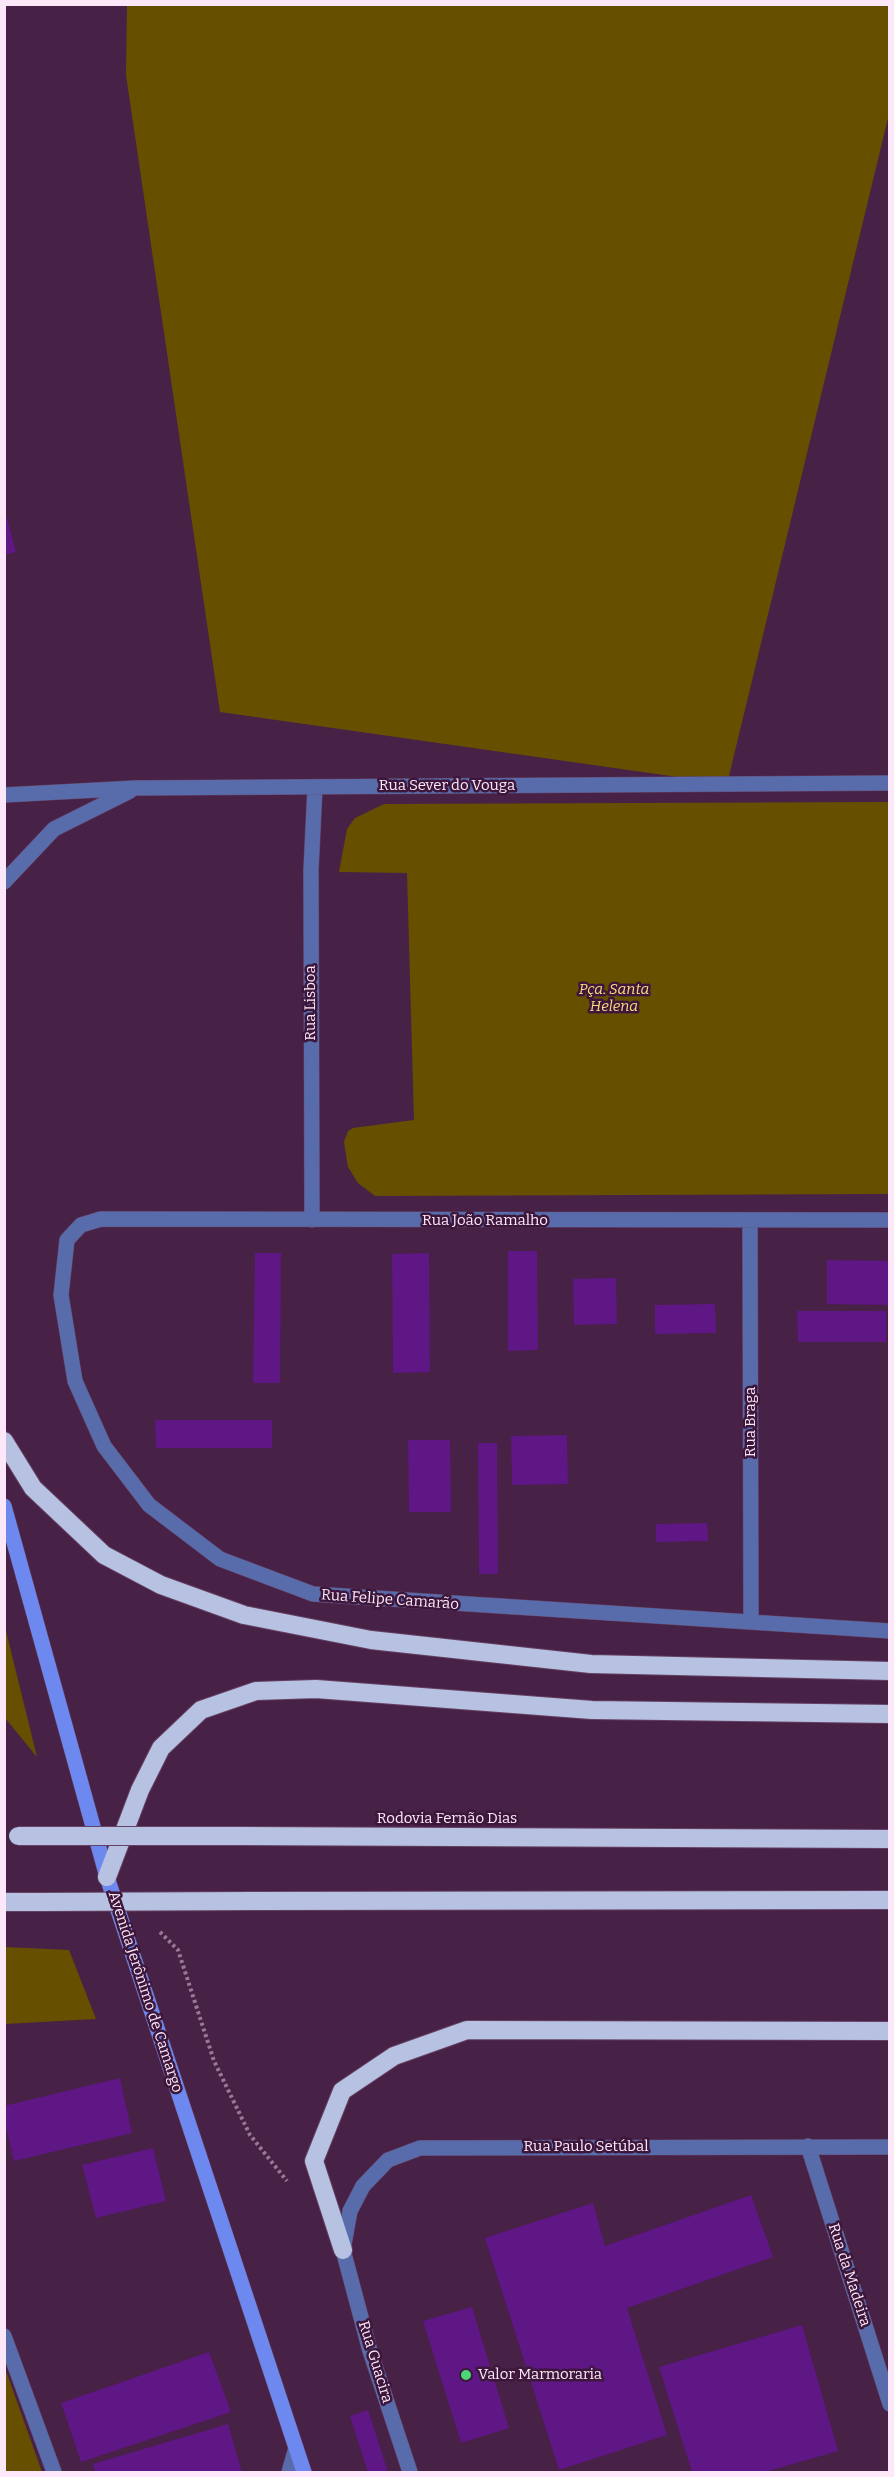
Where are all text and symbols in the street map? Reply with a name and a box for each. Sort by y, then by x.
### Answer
street label: Rua Sever do Vouga [379,777,515,795]
street label: Rua Lisboa [302,965,320,1041]
park label: Pça. Santa Helena [579,981,649,1016]
street label: Rua João Ramalho [422,1212,548,1230]
street label: Rua Braga [742,1387,760,1457]
street label: Rua Felipe Camarão [320,1586,460,1614]
street label: Rodovia Fernão Dias [377,1810,517,1828]
street label: Avenida Jerônimo de Camargo [104,1889,186,2095]
street label: Rua Paulo Setúbal [523,2138,649,2156]
street label: Rua da Madeira [824,2221,874,2329]
street label: Rua Guacira [354,2319,396,2405]
place label: Valor Marmoraria [478,2366,602,2384]
marker: Valor Marmoraria [459,2368,473,2382]

